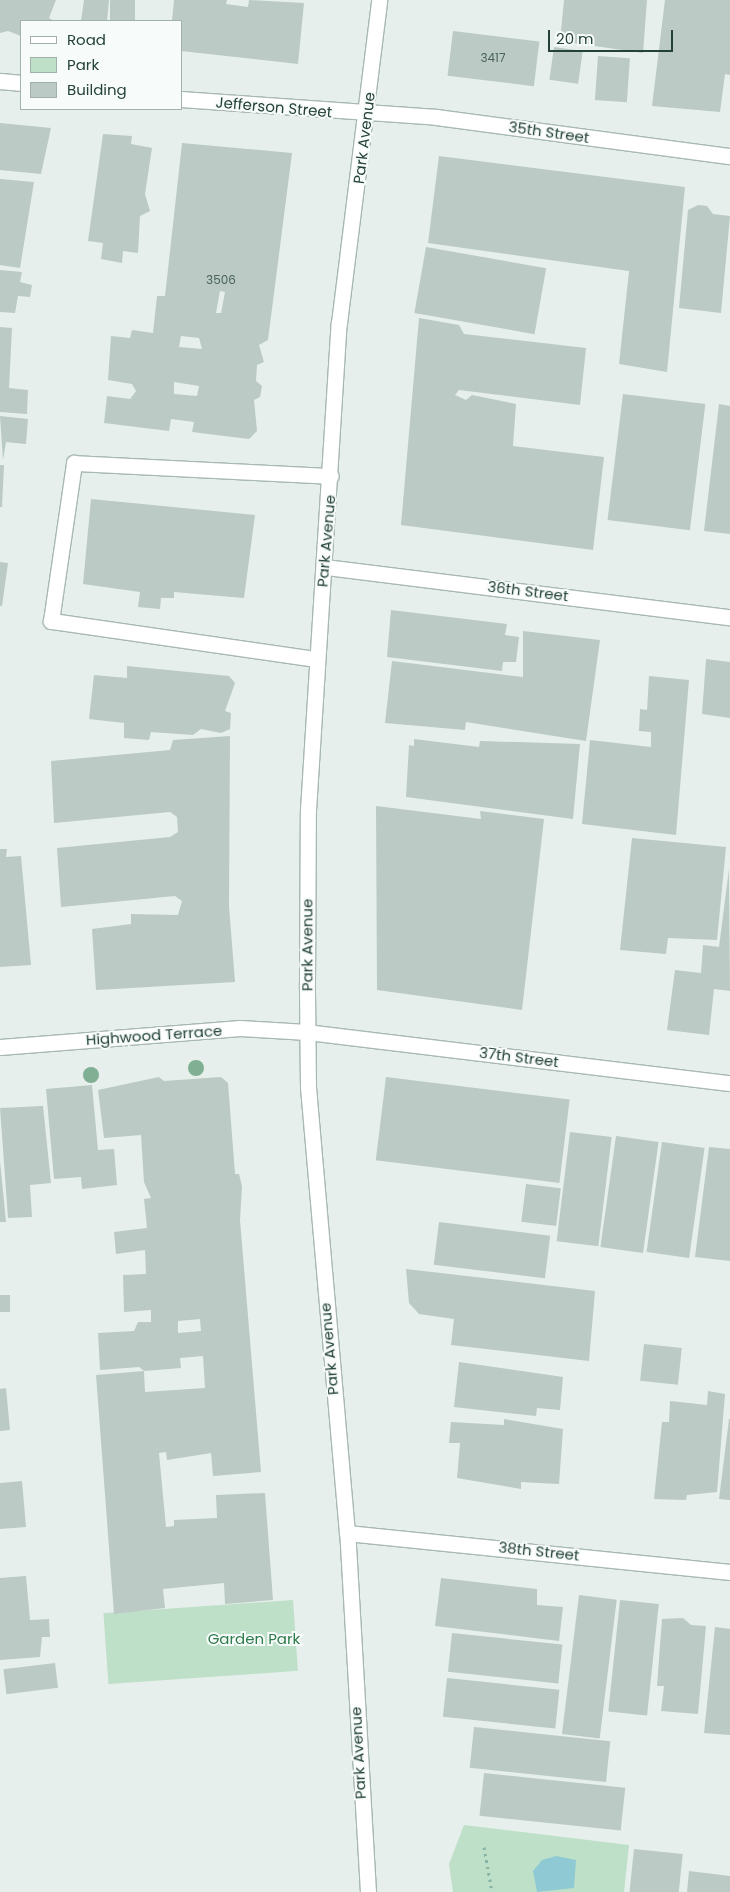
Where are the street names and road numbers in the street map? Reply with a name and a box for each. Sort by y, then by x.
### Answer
street label: Park Avenue [349,91,379,185]
street label: Jefferson Street [215,93,333,121]
street label: 35th Street [508,117,590,147]
street label: Park Avenue [313,494,339,588]
street label: 36th Street [487,577,569,605]
street label: Park Avenue [298,899,316,991]
street label: Highwood Terrace [85,1021,223,1049]
street label: 37th Street [478,1043,560,1071]
street label: Park Avenue [316,1302,342,1396]
street label: 38th Street [498,1538,580,1564]
street label: Park Avenue [347,1706,369,1800]

